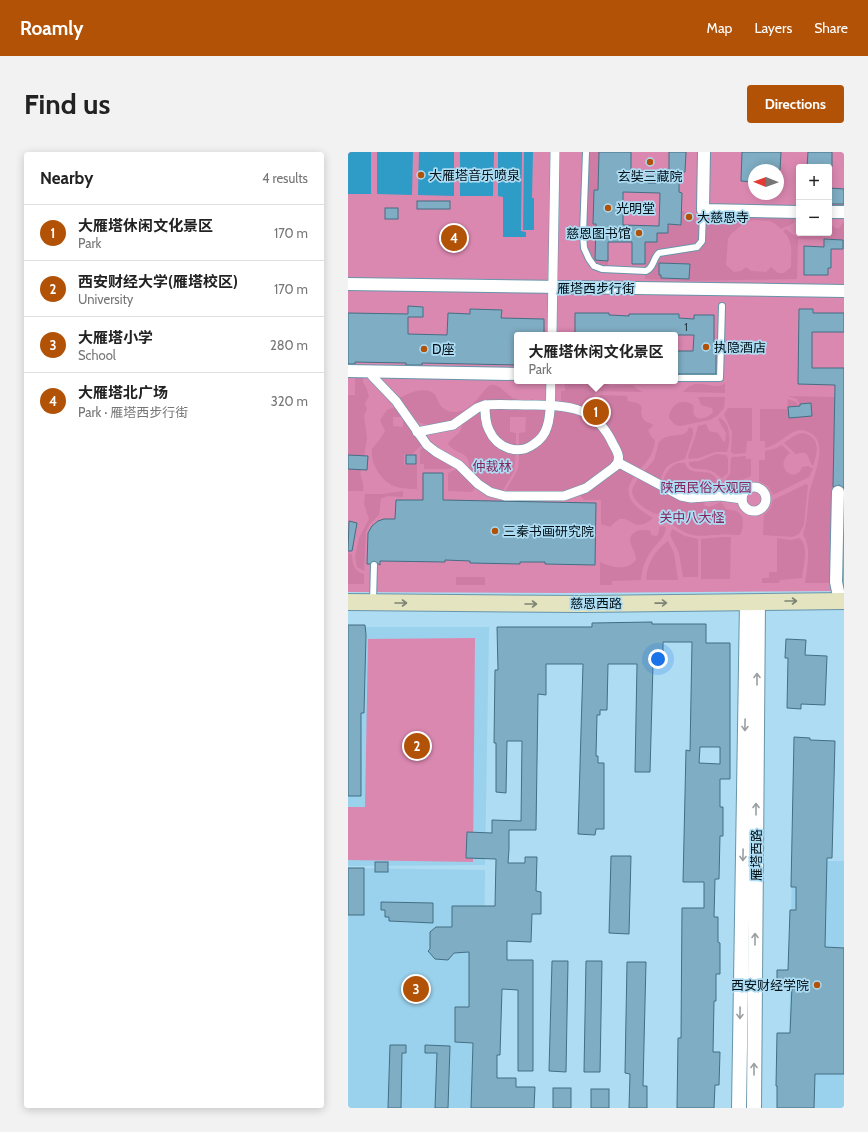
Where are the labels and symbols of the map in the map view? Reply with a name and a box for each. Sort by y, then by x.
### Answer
marker: 玄奘三藏院 [645,157,655,167]
north arrow [748,164,784,200]
place label: 大雁塔音乐喷泉 [429,167,520,183]
place label: 玄奘三藏院 [617,168,683,184]
marker: 大雁塔音乐喷泉 [416,170,426,180]
place label: 光明堂 [616,200,655,216]
marker: 光明堂 [603,203,613,213]
place label: 大慈恩寺 [697,209,749,225]
marker: 大慈恩寺 [684,212,694,222]
pin: 4 [441,223,467,253]
place label: 慈恩图书馆 [566,225,631,241]
marker: 慈恩图书馆 [634,228,644,238]
street label: 雁塔西步行街 [557,280,635,296]
house number: 1 [684,320,688,334]
place label: 执隐酒店 [714,339,766,355]
place label: D座 [432,341,454,357]
marker: 执隐酒店 [701,342,711,352]
marker: D座 [419,344,429,354]
pin: 1 [583,397,609,427]
park label: 仲裁林 [472,458,512,474]
park label: 陕西民俗大观园 [660,479,752,495]
park label: 关中八大怪 [659,509,725,525]
place label: 三秦书画研究院 [503,523,594,539]
marker: 三秦书画研究院 [490,526,500,536]
street label: 慈恩西路 [570,595,622,611]
one-way arrow [784,597,797,605]
one-way arrow [394,599,407,607]
one-way arrow [654,599,667,607]
one-way arrow [524,600,537,608]
your location [648,649,668,669]
one-way arrow [753,673,761,686]
one-way arrow [741,718,749,731]
pin: 2 [404,731,430,761]
one-way arrow [752,803,760,816]
street label: 雁塔西路 [748,829,764,881]
one-way arrow [739,848,747,861]
one-way arrow [751,933,759,946]
pin: 3 [403,974,429,1004]
place label: 西安财经学院 [731,977,809,993]
marker: 西安财经学院 [812,980,822,990]
one-way arrow [737,1006,744,1019]
one-way arrow [750,1063,758,1076]

